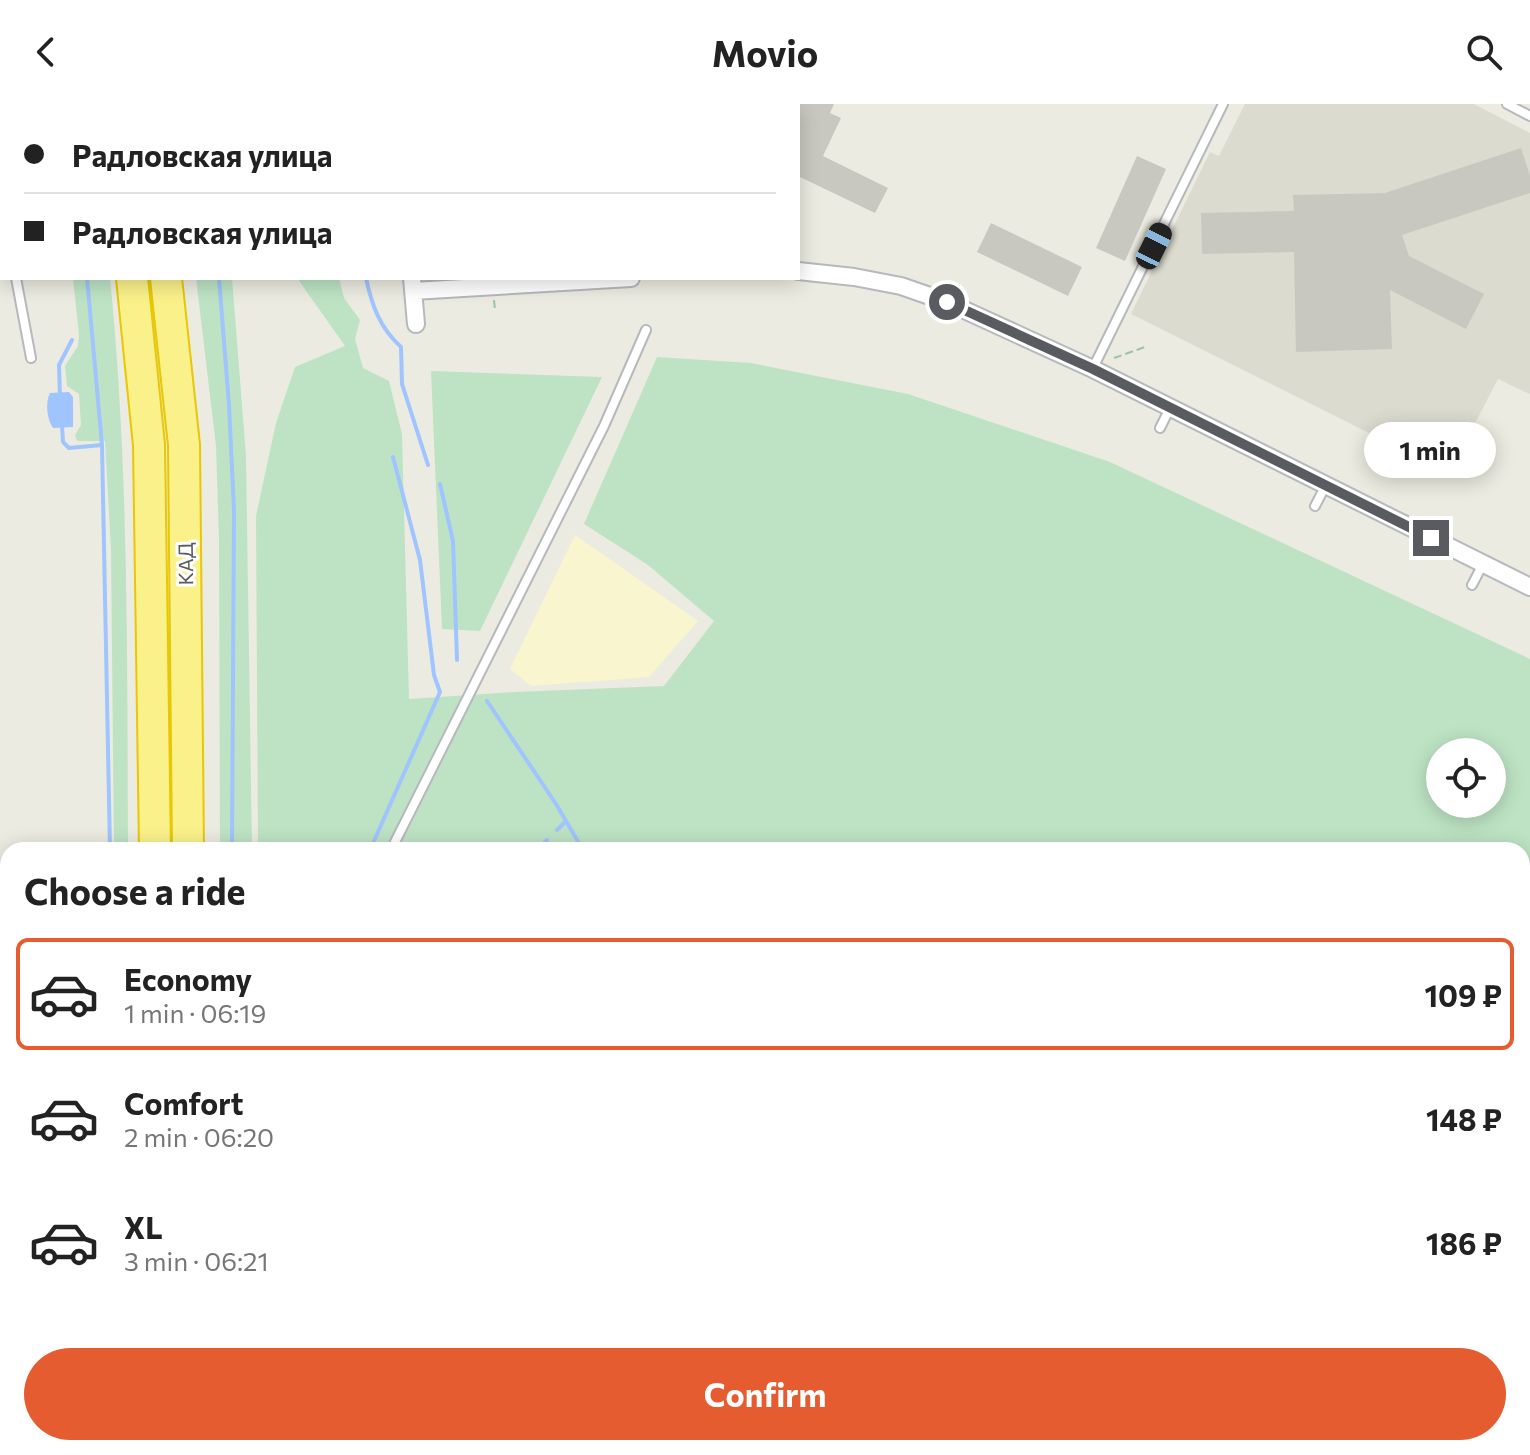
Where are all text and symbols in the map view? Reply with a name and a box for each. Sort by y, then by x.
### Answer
icon: back [24,30,68,74]
text: Movio [712,30,818,74]
icon: search [1462,30,1506,74]
text: Радловская улица [72,136,332,173]
text: Радловская улица [72,213,332,250]
car [1133,219,1175,273]
route start [929,284,965,320]
callout: 1 min [1365,422,1497,478]
text: 1 min [1399,434,1461,465]
route end [1413,520,1449,556]
street label: КАД [173,542,197,586]
map controls [1426,738,1506,818]
button: locate [1426,738,1506,818]
text: Choose a ride [24,868,245,912]
icon: car [28,958,100,1030]
text: Economy [124,960,252,997]
text: 109 ₽ [1424,976,1502,1013]
text: 1 min · 06:19 [124,997,266,1028]
icon: car [28,1082,100,1154]
text: Comfort [124,1084,243,1121]
text: 148 ₽ [1426,1100,1502,1137]
text: 2 min · 06:20 [124,1121,274,1152]
icon: car [28,1206,100,1278]
text: XL [124,1208,163,1245]
text: 186 ₽ [1426,1224,1502,1261]
text: 3 min · 06:21 [124,1245,269,1276]
button: Confirm [24,1348,1506,1440]

